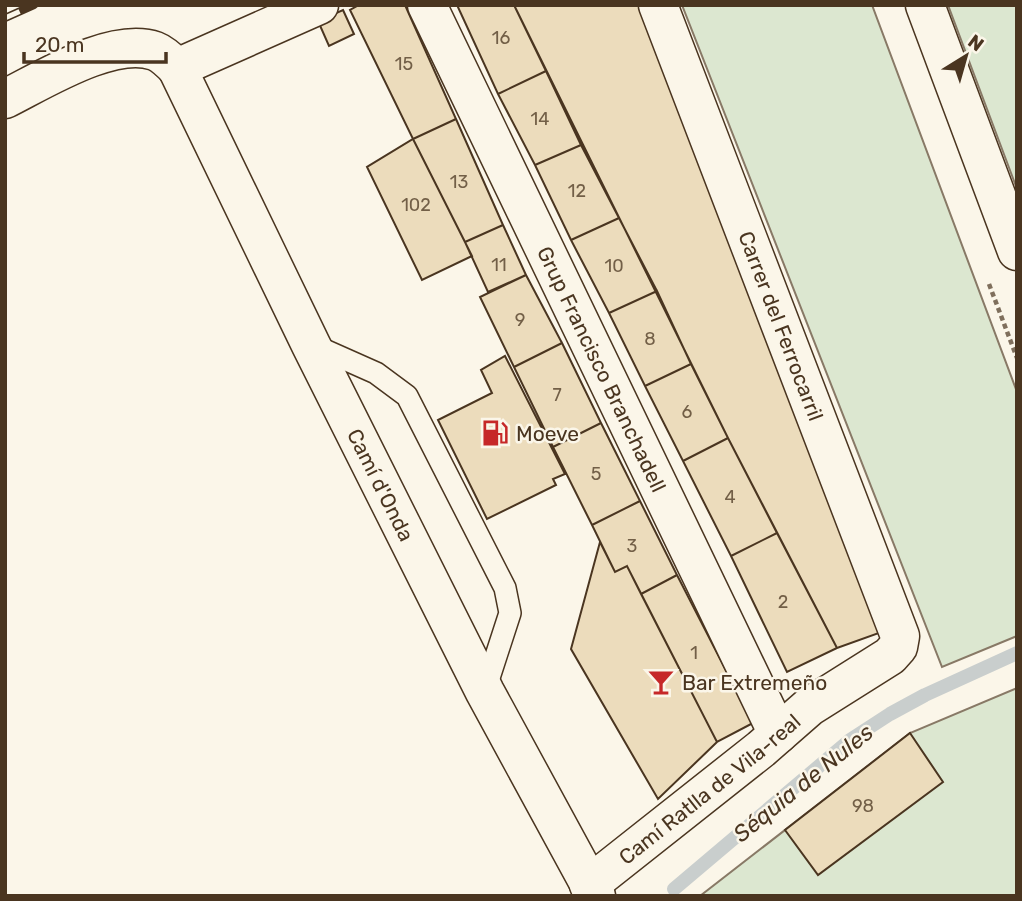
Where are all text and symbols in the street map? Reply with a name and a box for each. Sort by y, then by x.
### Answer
scale bar [24,21,166,65]
north arrow [931,21,1001,91]
house number: 16 [492,27,510,49]
text: N [964,30,988,56]
text: 20 m [35,32,84,57]
house number: 15 [395,53,413,75]
house number: 14 [531,108,549,130]
house number: 13 [450,171,468,193]
house number: 12 [568,180,586,202]
house number: 102 [401,194,431,216]
street label: Carrer del Ferrocarril [733,228,829,424]
street label: Grup Francisco Branchadell [533,242,672,496]
house number: 11 [491,254,507,276]
house number: 10 [604,255,624,277]
house number: 9 [515,309,525,331]
house number: 8 [644,328,656,350]
house number: 7 [552,384,562,406]
house number: 6 [682,401,693,423]
fuel station icon: Moeve [480,418,510,448]
place label: Moeve [516,421,579,446]
street label: Camí d'Onda [342,424,420,545]
house number: 5 [591,463,601,485]
house number: 4 [724,486,736,508]
house number: 3 [627,535,637,557]
house number: 2 [778,591,788,613]
house number: 1 [690,642,698,664]
bar icon: Bar Extremeño [646,667,676,697]
place label: Bar Extremeño [682,670,827,695]
street label: Camí Ratlla de Vila-real [614,708,805,869]
water label: Séquia de Nules [727,718,879,848]
house number: 98 [852,795,874,817]

